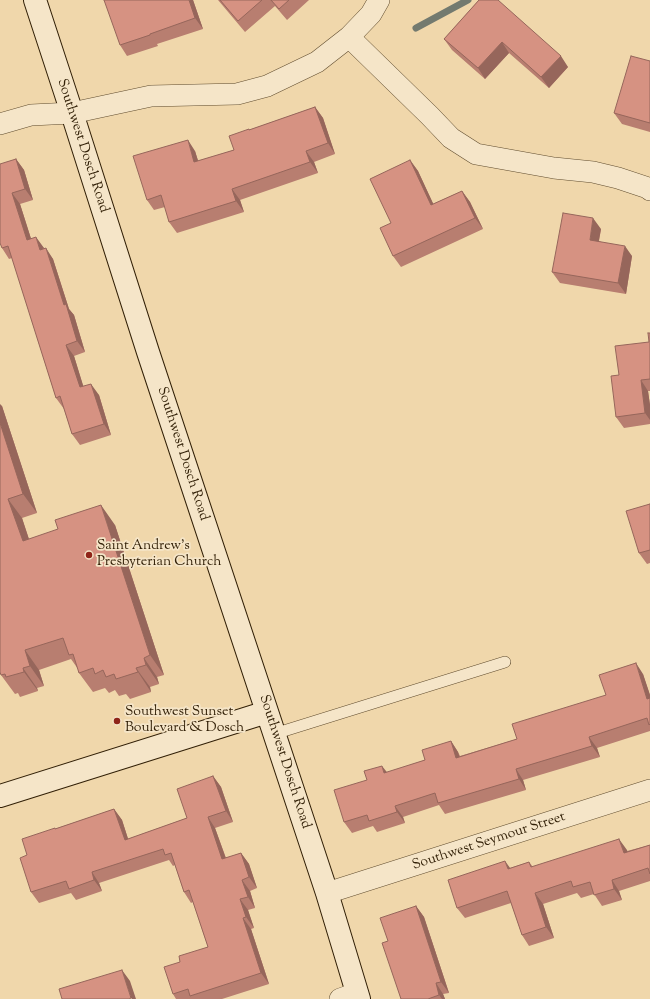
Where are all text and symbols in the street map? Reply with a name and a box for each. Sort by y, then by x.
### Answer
street label: Southwest Dosch Road [52,77,112,215]
street label: Southwest Dosch Road [152,385,212,523]
place label: Saint Andrew's Presbyterian Church [97,539,221,572]
marker: Saint Andrew's Presbyterian Church [84,550,94,560]
street label: Southwest Dosch Road [254,693,314,831]
place label: Southwest Sunset Boulevard & Dosch [125,705,244,738]
marker: Southwest Sunset Boulevard & Dosch [112,716,122,726]
street label: Southwest Seymour Street [410,809,568,875]

